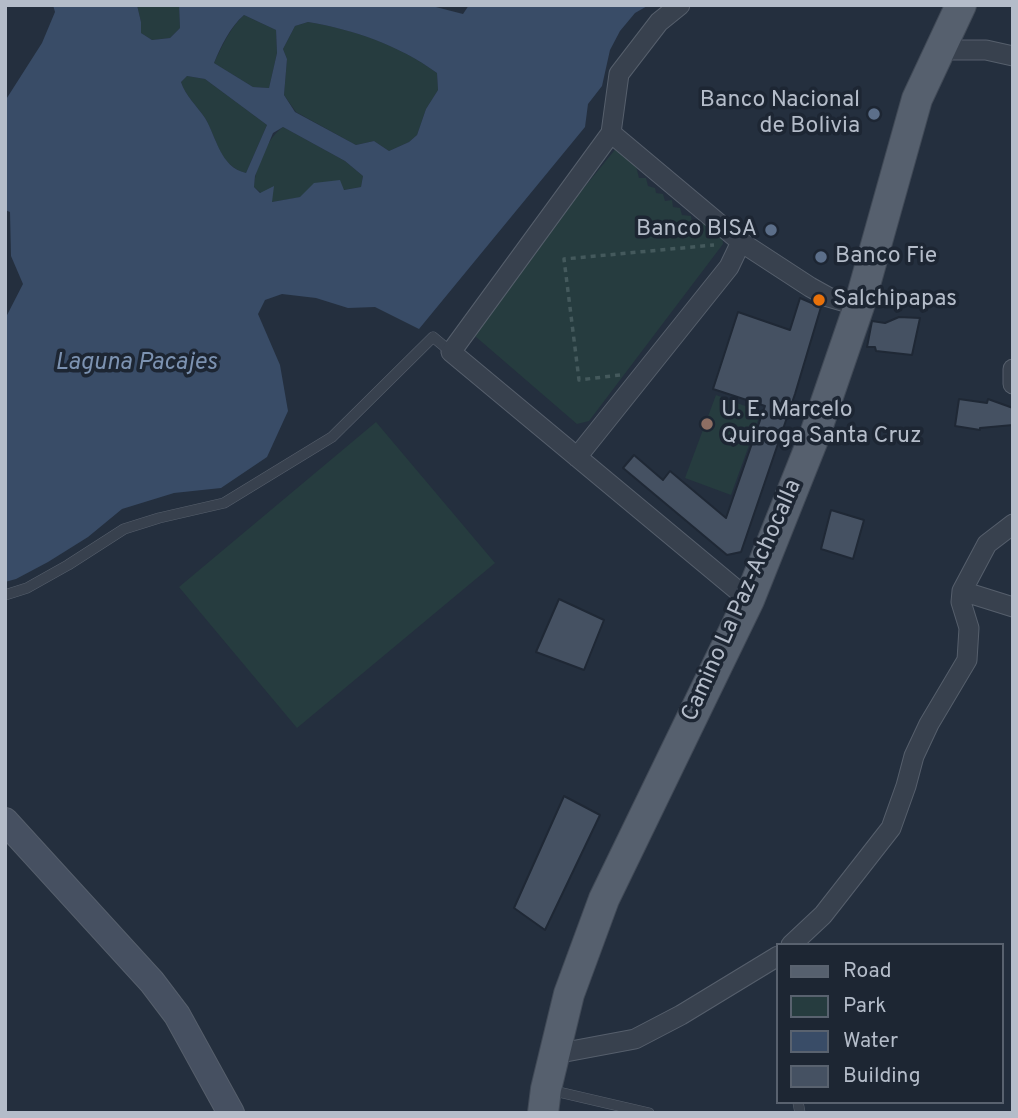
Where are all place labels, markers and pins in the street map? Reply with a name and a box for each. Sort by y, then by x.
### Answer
place label: Banco Nacional de Bolivia [700,87,860,141]
marker: Banco Nacional de Bolivia [866,106,882,122]
place label: Banco BISA [636,216,757,244]
marker: Banco BISA [763,222,779,238]
place label: Banco Fie [835,243,937,271]
marker: Banco Fie [813,249,829,265]
place label: Salchipapas [833,286,957,314]
marker: Salchipapas [811,292,827,308]
place label: U. E. Marcelo Quiroga Santa Cruz [721,397,922,451]
marker: U. E. Marcelo Quiroga Santa Cruz [699,416,715,432]

